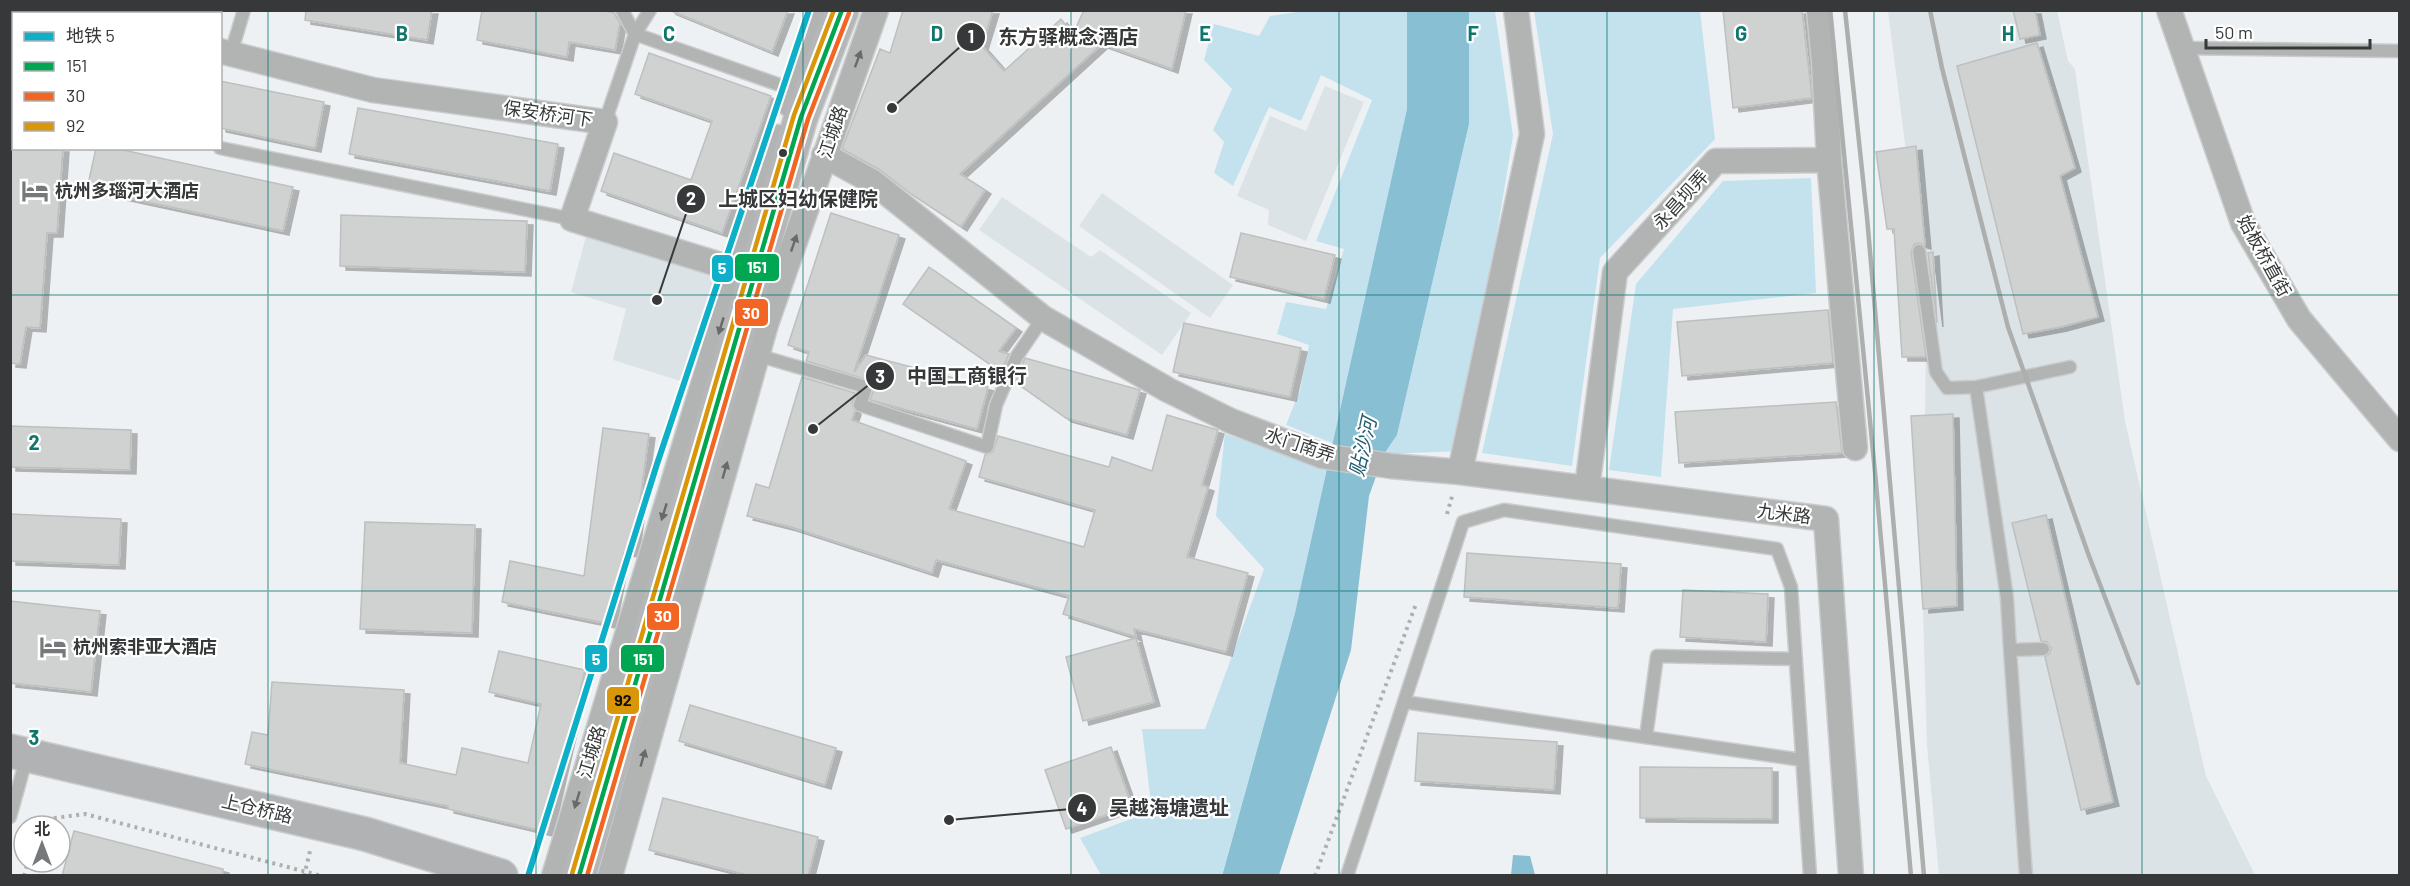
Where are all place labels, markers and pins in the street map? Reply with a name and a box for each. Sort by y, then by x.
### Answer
callout: 东方驿概念酒店 [956,18,1150,56]
unlabelled marker [777,147,789,159]
hotel icon: 杭州多瑙河大酒店 [20,176,50,206]
place label: 杭州多瑙河大酒店 [55,179,199,201]
callout: 上城区妇幼保健院 [676,180,890,218]
callout: 中国工商银行 [865,357,1039,395]
hotel icon: 杭州索非亚大酒店 [38,632,68,662]
place label: 杭州索非亚大酒店 [73,635,217,657]
callout: 吴越海塘遗址 [1067,789,1241,827]

